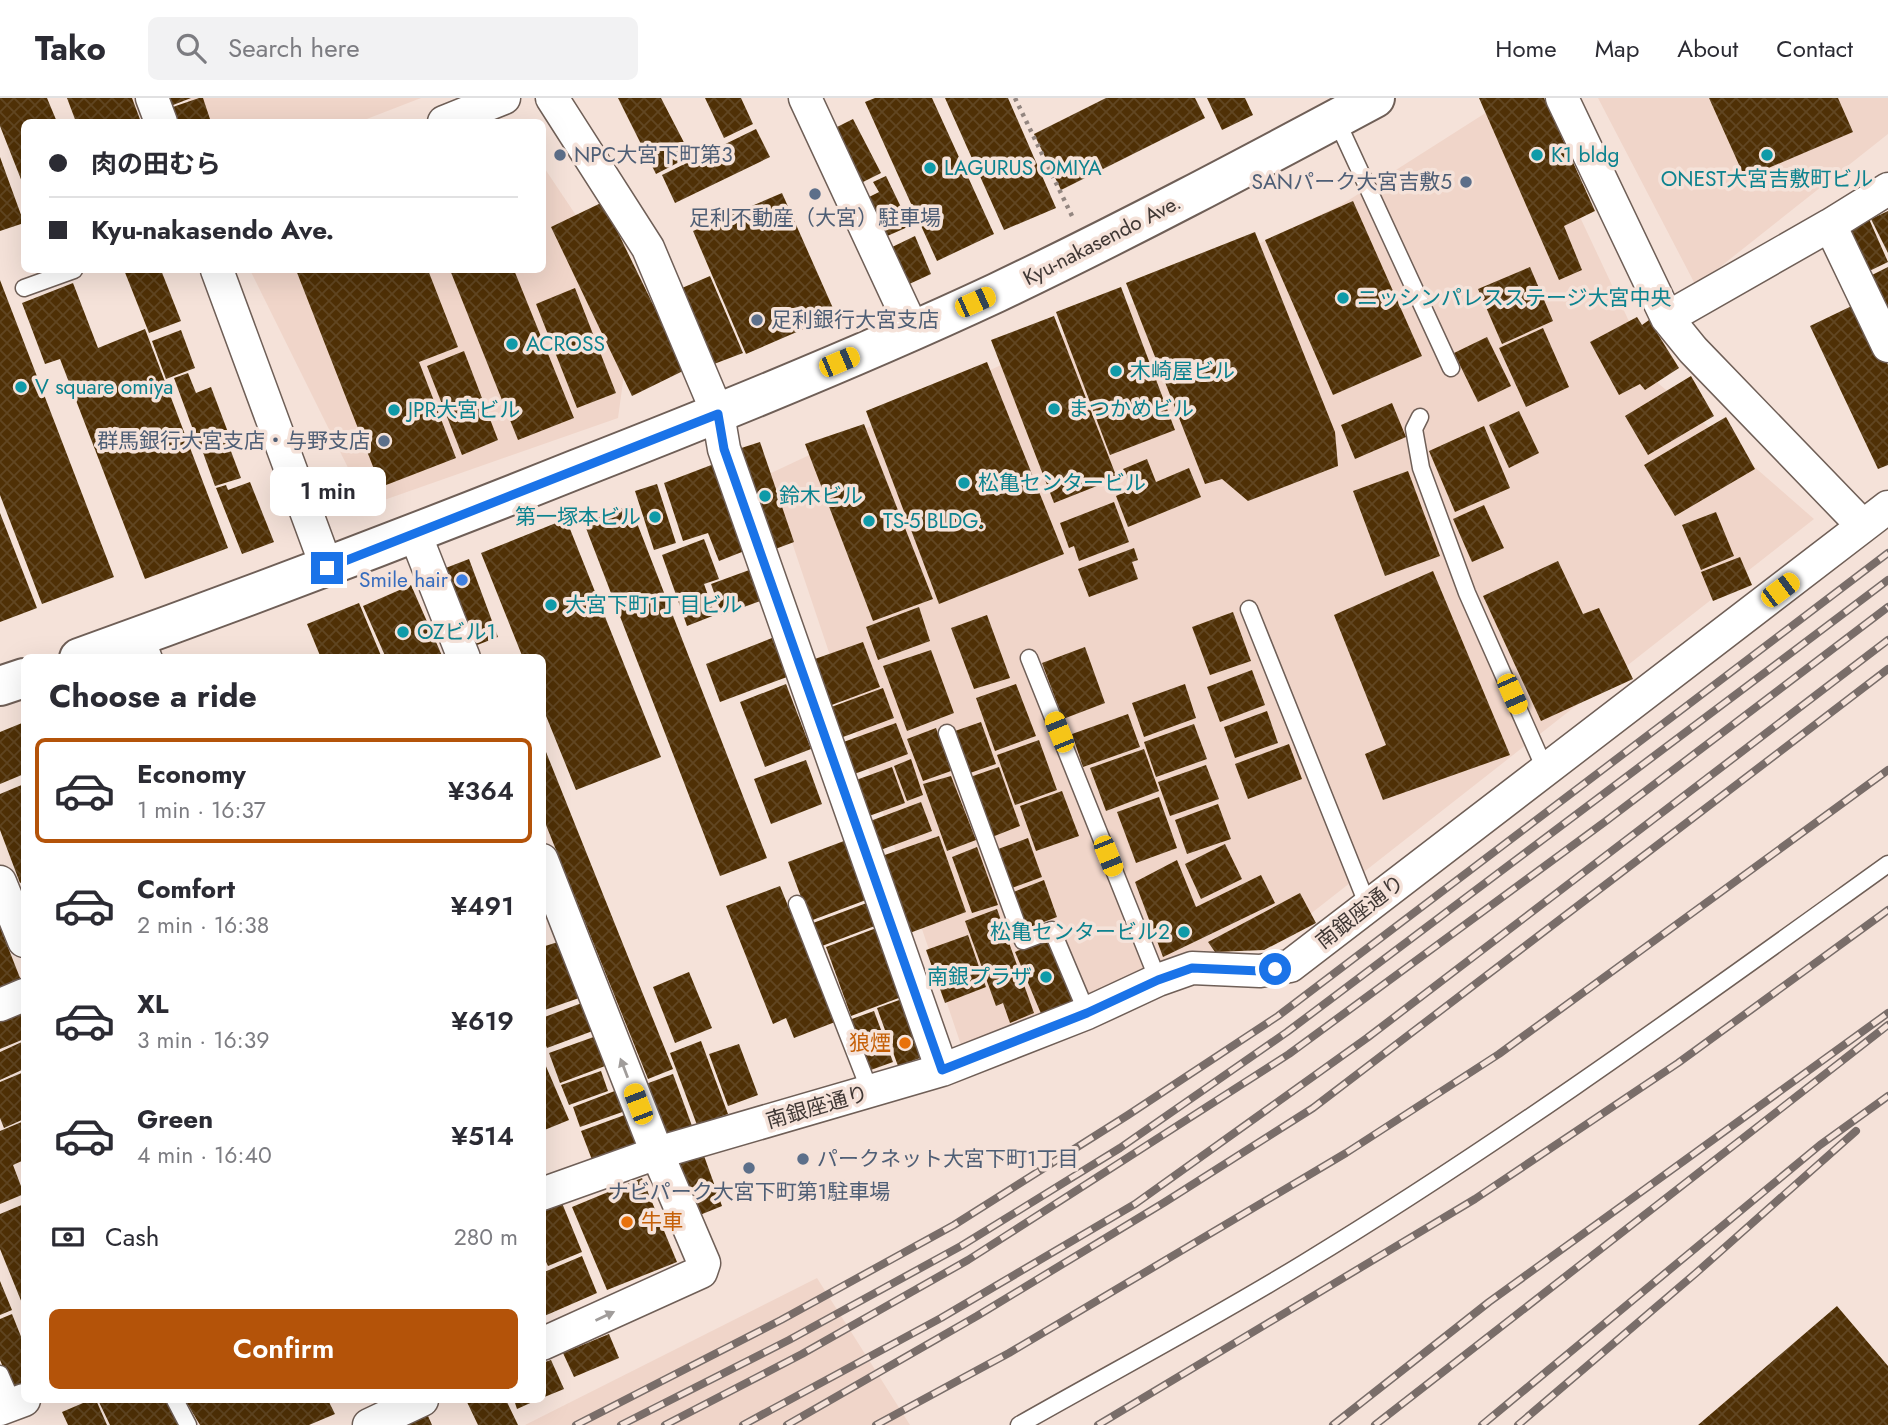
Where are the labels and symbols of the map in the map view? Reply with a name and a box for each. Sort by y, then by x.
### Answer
place label: NPC大宮下町第3 [574,140,733,170]
place label: K1 bldg [1551,140,1619,170]
marker: NPC大宮下町第3 [552,147,568,163]
marker: K1 bldg [1529,147,1545,163]
marker: ONEST大宮吉敷町ビル [1759,147,1775,163]
place label: LAGURUS OMIYA [944,153,1102,183]
marker: LAGURUS OMIYA [922,160,938,176]
place label: ONEST大宮吉敷町ビル [1661,164,1873,194]
place label: SANパーク大宮吉敷5 [1252,167,1452,197]
marker: SANパーク大宮吉敷5 [1458,174,1474,190]
marker: 足利不動産（大宮）駐車場 [807,186,823,202]
street label: Kyu-nakasendo Ave. [1018,187,1186,293]
place label: 足利不動産（大宮）駐車場 [689,203,941,233]
place label: ニッシンパレスステージ大宮中央 [1357,283,1672,313]
car [952,284,999,320]
marker: ニッシンパレスステージ大宮中央 [1335,290,1351,306]
place label: 足利銀行大宮支店 [771,305,939,335]
marker: 足利銀行大宮支店 [749,312,765,328]
place label: ACROSS [526,329,605,359]
marker: ACROSS [504,336,520,352]
car [816,344,863,380]
place label: 木崎屋ビル [1130,356,1235,386]
marker: 木崎屋ビル [1108,363,1124,379]
place label: V square omiya [35,372,173,402]
marker: V square omiya [13,379,29,395]
place label: まつかめビル [1068,394,1194,424]
place label: JPR大宮ビル [405,395,520,425]
marker: まつかめビル [1046,401,1062,417]
marker: JPR大宮ビル [386,402,402,418]
place label: 群馬銀行大宮支店・与野支店 [97,426,370,456]
marker: 群馬銀行大宮支店・与野支店 [376,433,392,449]
callout: 1 min [269,466,385,516]
place label: 松亀センタービル [978,468,1146,498]
marker: 松亀センタービル [956,475,972,491]
place label: 鈴木ビル [779,481,863,511]
marker: 鈴木ビル [757,488,773,504]
place label: 第一塚本ビル [515,502,641,532]
place label: TS-5 BLDG. [883,506,984,536]
marker: 第一塚本ビル [647,509,663,525]
marker: TS-5 BLDG. [861,513,877,529]
route end [311,552,343,584]
place label: Smile hair [359,565,449,595]
car [1757,569,1804,611]
marker: Smile hair [454,572,470,588]
place label: 大宮下町1丁目ビル [565,590,742,620]
marker: 大宮下町1丁目ビル [543,597,559,613]
place label: OZビル1 [417,617,496,647]
marker: OZビル1 [395,624,411,640]
car [1494,671,1531,717]
car [1042,709,1077,755]
car [1091,833,1126,879]
street label: 南銀座通り [1309,868,1411,956]
place label: 松亀センタービル2 [990,917,1170,947]
marker: 松亀センタービル2 [1176,924,1192,940]
route start [1259,953,1291,985]
place label: 南銀プラザ [927,962,1032,992]
marker: 南銀プラザ [1038,969,1054,985]
place label: 狼煙 [849,1028,891,1058]
marker: 狼煙 [897,1035,913,1051]
one-way arrow [619,1058,630,1079]
street label: 南銀座通り [762,1078,872,1136]
car [621,1081,656,1127]
place label: パークネット大宮下町1丁目 [817,1144,1078,1174]
marker: パークネット大宮下町1丁目 [795,1151,811,1167]
marker: ナビパーク大宮下町第1駐車場 [741,1160,757,1176]
place label: ナビパーク大宮下町第1駐車場 [608,1177,890,1207]
place label: 牛車 [641,1207,683,1237]
marker: 牛車 [619,1214,635,1230]
one-way arrow [594,1310,615,1321]

